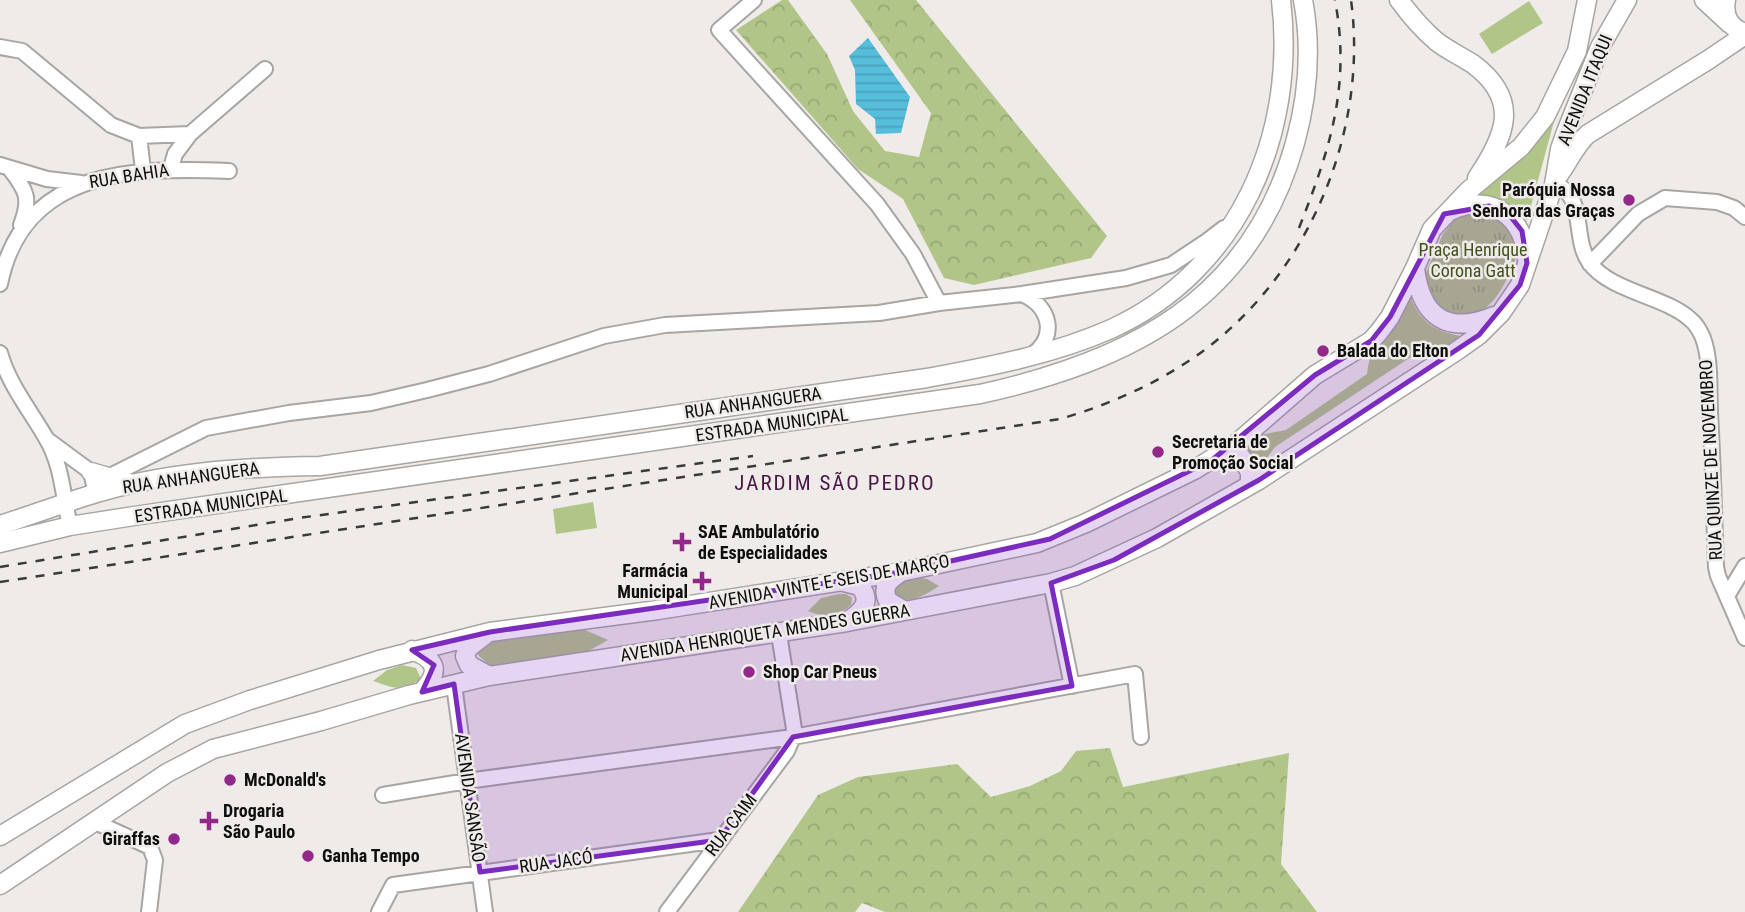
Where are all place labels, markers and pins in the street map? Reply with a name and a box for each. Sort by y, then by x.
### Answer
place label: Paróquia Nossa Senhora das Graças [1472,179,1615,221]
marker: Paróquia Nossa Senhora das Graças [1621,192,1637,208]
place label: Balada do Elton [1337,340,1449,361]
marker: Balada do Elton [1315,343,1331,359]
place label: Secretaria de Promoção Social [1172,431,1294,473]
marker: Secretaria de Promoção Social [1150,444,1166,460]
place label: SAE Ambulatório de Especialidades [698,521,828,563]
marker: SAE Ambulatório de Especialidades [672,532,692,552]
place label: Farmácia Municipal [617,560,688,602]
marker: Farmácia Municipal [694,573,710,589]
place label: Shop Car Pneus [763,661,877,682]
marker: Shop Car Pneus [741,664,757,680]
place label: McDonald's [244,769,326,790]
marker: McDonald's [222,772,238,788]
place label: Drogaria São Paulo [223,800,295,842]
marker: Drogaria São Paulo [201,813,217,829]
place label: Giraffas [102,828,160,849]
marker: Giraffas [166,831,182,847]
place label: Ganha Tempo [322,845,420,866]
marker: Ganha Tempo [300,848,316,864]

